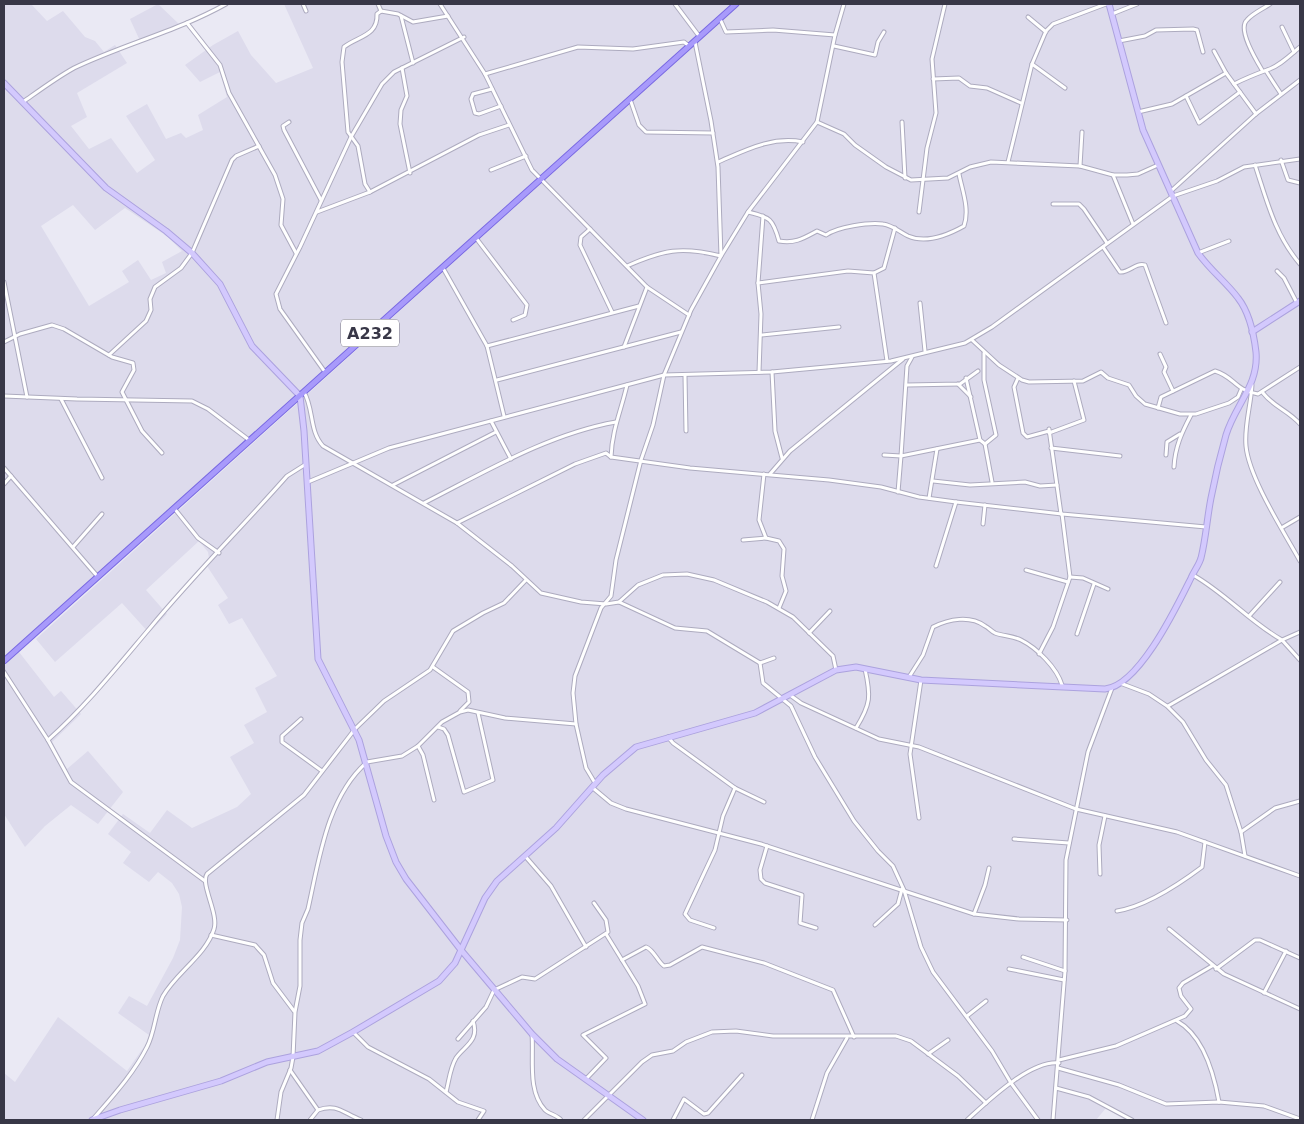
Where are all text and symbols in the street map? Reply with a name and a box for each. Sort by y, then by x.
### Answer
road number: A232 [341,319,399,346]

